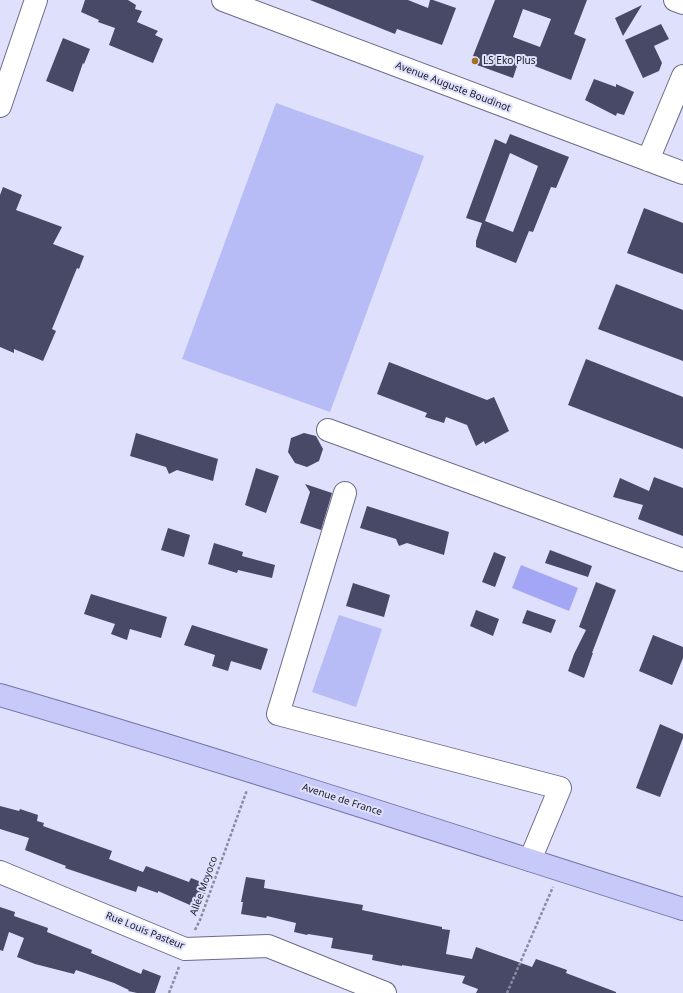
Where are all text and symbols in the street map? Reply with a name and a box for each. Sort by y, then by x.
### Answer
place label: LS Eko Plus [483,55,535,67]
marker: LS Eko Plus [470,56,480,66]
street label: Avenue Auguste Boudinot [394,59,512,115]
street label: Avenue de France [300,781,384,819]
street label: Allée Moyoco [188,855,220,917]
street label: Rue Louis Pasteur [104,910,186,952]

